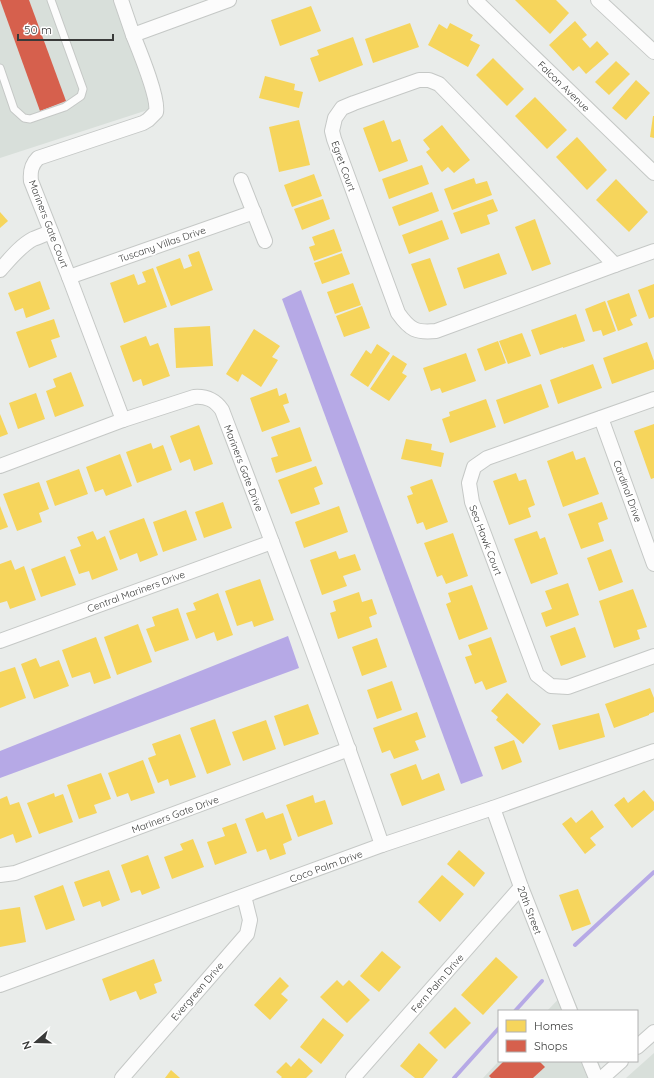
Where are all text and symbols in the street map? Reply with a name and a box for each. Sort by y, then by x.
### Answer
scale bar [18,16,113,42]
text: 50 m [24,22,52,37]
street label: Falcon Avenue [535,58,593,115]
street label: Egret Court [328,139,359,194]
street label: Mariners Gate Court [26,178,72,271]
street label: Tuscany Villas Drive [117,223,208,266]
street label: Mariners Gate Drive [221,423,266,514]
street label: Cardinal Drive [610,458,645,524]
street label: Sea Hawk Court [466,503,505,578]
street label: Central Mariners Drive [85,568,187,615]
street label: Mariners Gate Drive [130,793,221,836]
street label: Coco Palm Drive [288,847,365,886]
street label: 20th Street [514,884,545,937]
street label: Fern Palm Drive [408,951,467,1015]
street label: Evergreen Drive [168,959,227,1023]
legend [498,1010,638,1062]
text: Homes [534,1018,574,1033]
north arrow [16,1022,56,1062]
text: Shops [534,1038,568,1053]
text: N [19,1039,35,1052]

